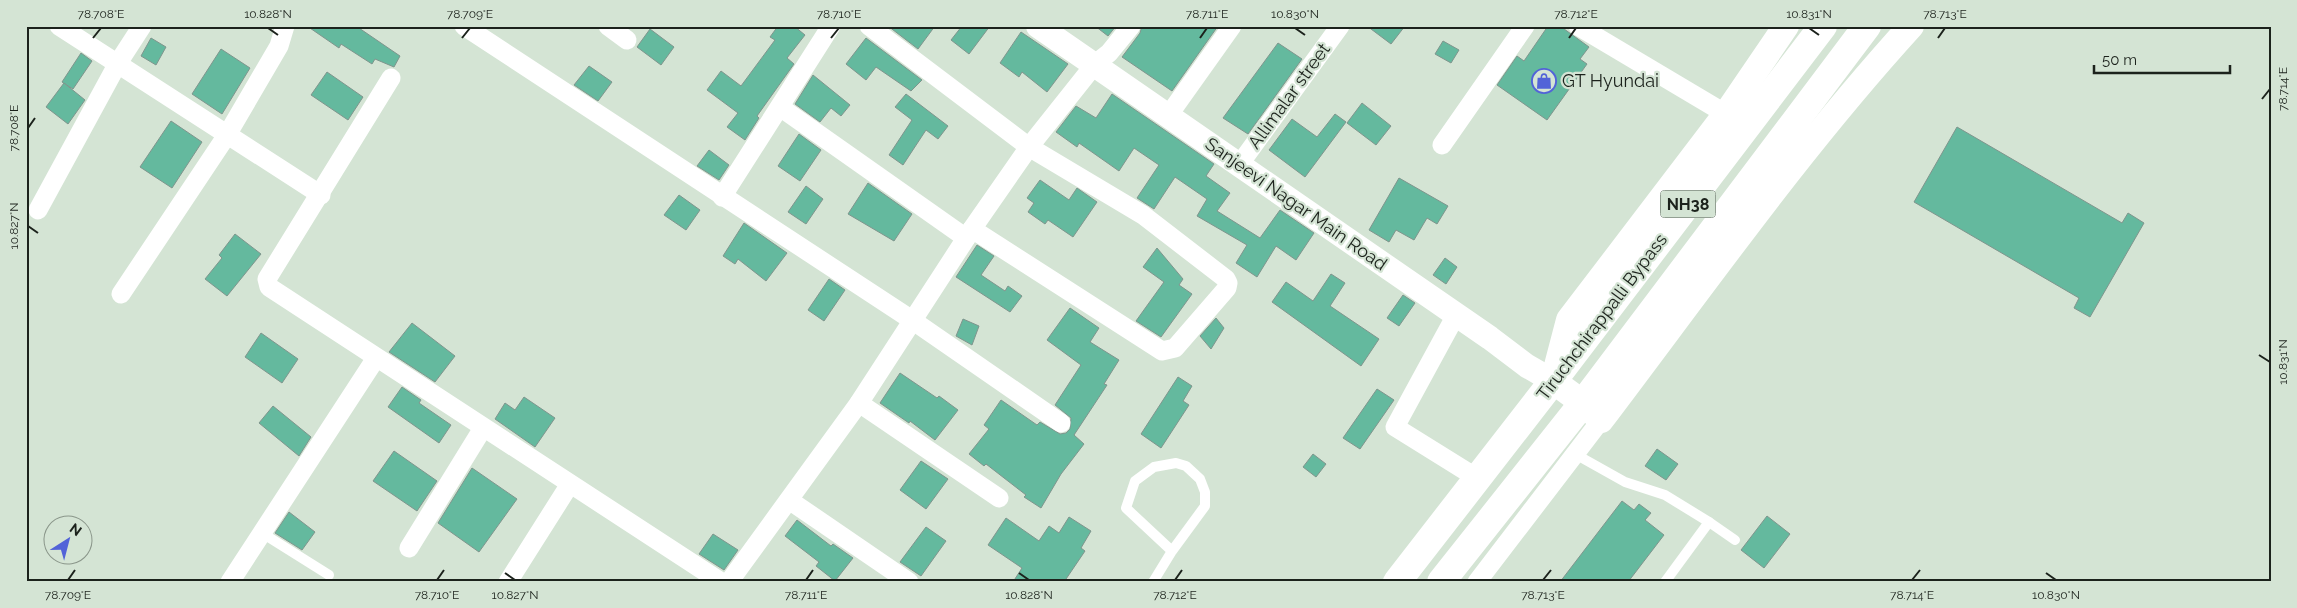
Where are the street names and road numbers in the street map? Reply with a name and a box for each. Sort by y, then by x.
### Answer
street label: Allimalar street [1243,39,1334,153]
street label: Sanjeevi Nagar Main Road [1201,133,1391,274]
road number: NH38 [1660,190,1716,218]
street label: Tiruchchirappalli Bypass [1532,229,1671,404]

